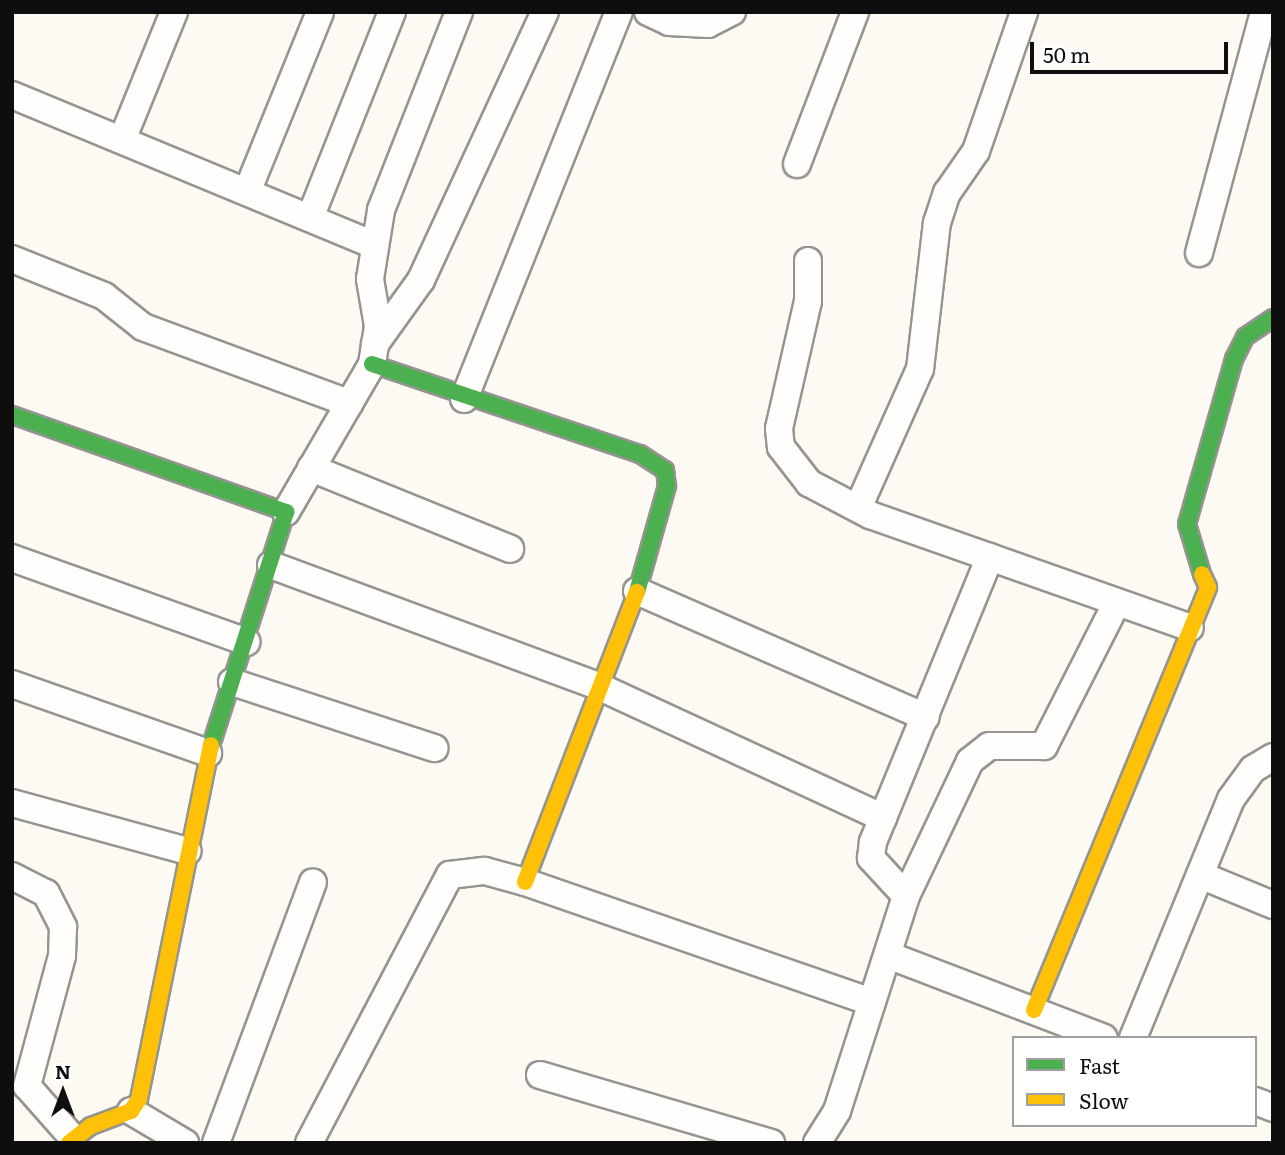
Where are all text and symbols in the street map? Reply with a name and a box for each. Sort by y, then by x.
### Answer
scale bar [1033,28,1231,72]
text: 50 m [1043,38,1090,69]
legend [1012,1036,1257,1127]
text: Fast [1079,1049,1120,1080]
north arrow [28,1057,98,1127]
text: N [55,1057,71,1085]
text: Slow [1079,1084,1129,1115]

